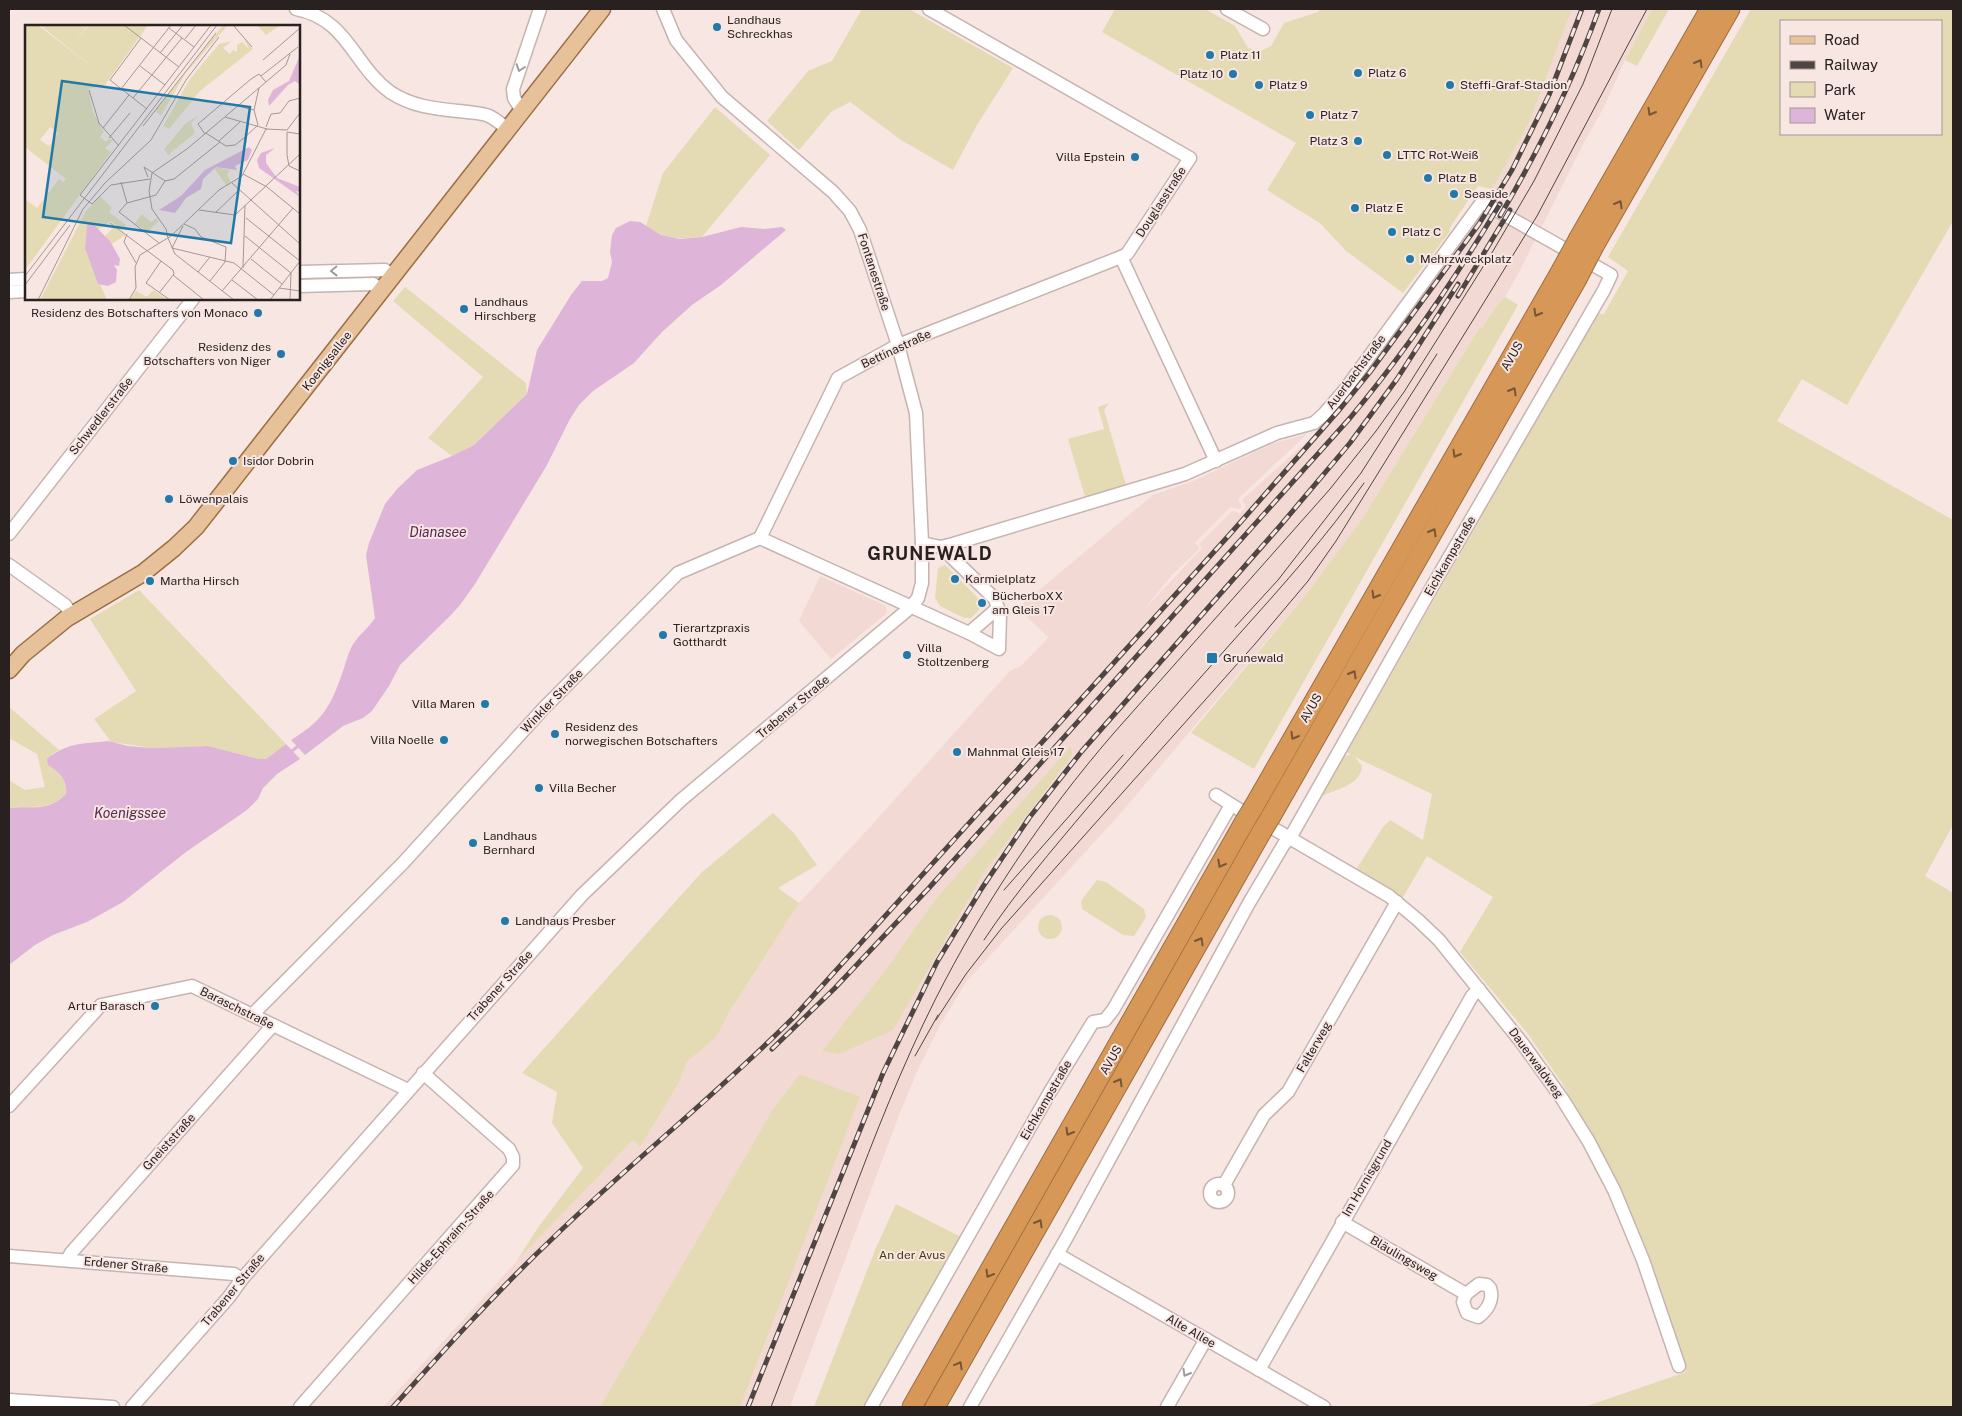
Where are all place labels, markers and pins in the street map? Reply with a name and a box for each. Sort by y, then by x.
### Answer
place label: Landhaus Schreckhas [727,13,793,41]
marker: Landhaus Schreckhas [711,21,723,33]
place label: Platz 11 [1220,48,1261,62]
marker: Platz 11 [1204,49,1216,61]
place label: Platz 6 [1368,66,1406,80]
place label: Platz 10 [1180,67,1223,81]
marker: Platz 6 [1352,67,1364,79]
marker: Platz 10 [1227,68,1239,80]
place label: Platz 9 [1269,78,1307,92]
place label: Steffi-Graf-Stadion [1460,78,1567,92]
marker: Platz 9 [1253,79,1265,91]
marker: Steffi-Graf-Stadion [1444,79,1456,91]
place label: Platz 7 [1320,108,1358,122]
marker: Platz 7 [1304,109,1316,121]
place label: Platz 3 [1310,134,1348,148]
marker: Platz 3 [1352,135,1364,147]
place label: LTTC Rot-Weiß [1397,148,1479,162]
marker: LTTC Rot-Weiß [1381,149,1393,161]
place label: Villa Epstein [1056,150,1125,164]
marker: Villa Epstein [1129,151,1141,163]
place label: Platz B [1438,171,1477,185]
marker: Platz B [1422,172,1434,184]
place label: Seaside [1464,187,1509,201]
marker: Seaside [1448,188,1460,200]
place label: Platz E [1365,201,1403,215]
marker: Platz E [1349,202,1361,214]
place label: Platz C [1402,225,1441,239]
marker: Platz C [1386,226,1398,238]
place label: Mehrzweckplatz [1420,252,1512,266]
marker: Mehrzweckplatz [1404,253,1416,265]
place label: Landhaus Hirschberg [474,295,536,323]
marker: Landhaus Hirschberg [458,303,470,315]
place label: Residenz des Botschafters von Monaco [31,306,248,320]
marker: Residenz des Botschafters von Monaco [252,307,264,319]
place label: Residenz des Botschafters von Niger [143,340,271,368]
marker: Residenz des Botschafters von Niger [275,348,287,360]
place label: Isidor Dobrin [243,454,314,468]
marker: Isidor Dobrin [227,455,239,467]
place label: Löwenpalais [179,492,248,506]
marker: Löwenpalais [163,493,175,505]
place label: Karmielplatz [965,572,1036,586]
marker: Karmielplatz [949,573,961,585]
place label: Martha Hirsch [160,574,239,588]
marker: Martha Hirsch [144,575,156,587]
place label: BücherboXX am Gleis 17 [992,589,1063,617]
marker: BücherboXX am Gleis 17 [976,597,988,609]
place label: Tierartzpraxis Gotthardt [673,621,750,649]
marker: Tierartzpraxis Gotthardt [657,629,669,641]
place label: Villa Stoltzenberg [917,641,989,669]
marker: Villa Stoltzenberg [901,649,913,661]
marker: Grunewald [1205,651,1219,665]
place label: Grunewald [1223,651,1284,665]
place label: Villa Maren [412,697,475,711]
marker: Villa Maren [479,698,491,710]
place label: Residenz des norwegischen Botschafters [565,720,718,748]
marker: Residenz des norwegischen Botschafters [549,728,561,740]
place label: Villa Noelle [370,733,434,747]
marker: Villa Noelle [438,734,450,746]
place label: Mahnmal Gleis 17 [967,745,1065,759]
marker: Mahnmal Gleis 17 [951,746,963,758]
place label: Villa Becher [549,781,617,795]
marker: Villa Becher [533,782,545,794]
place label: Landhaus Bernhard [483,829,537,857]
marker: Landhaus Bernhard [467,837,479,849]
place label: Landhaus Presber [515,914,616,928]
marker: Landhaus Presber [499,915,511,927]
place label: Artur Barasch [68,999,145,1013]
marker: Artur Barasch [149,1000,161,1012]

